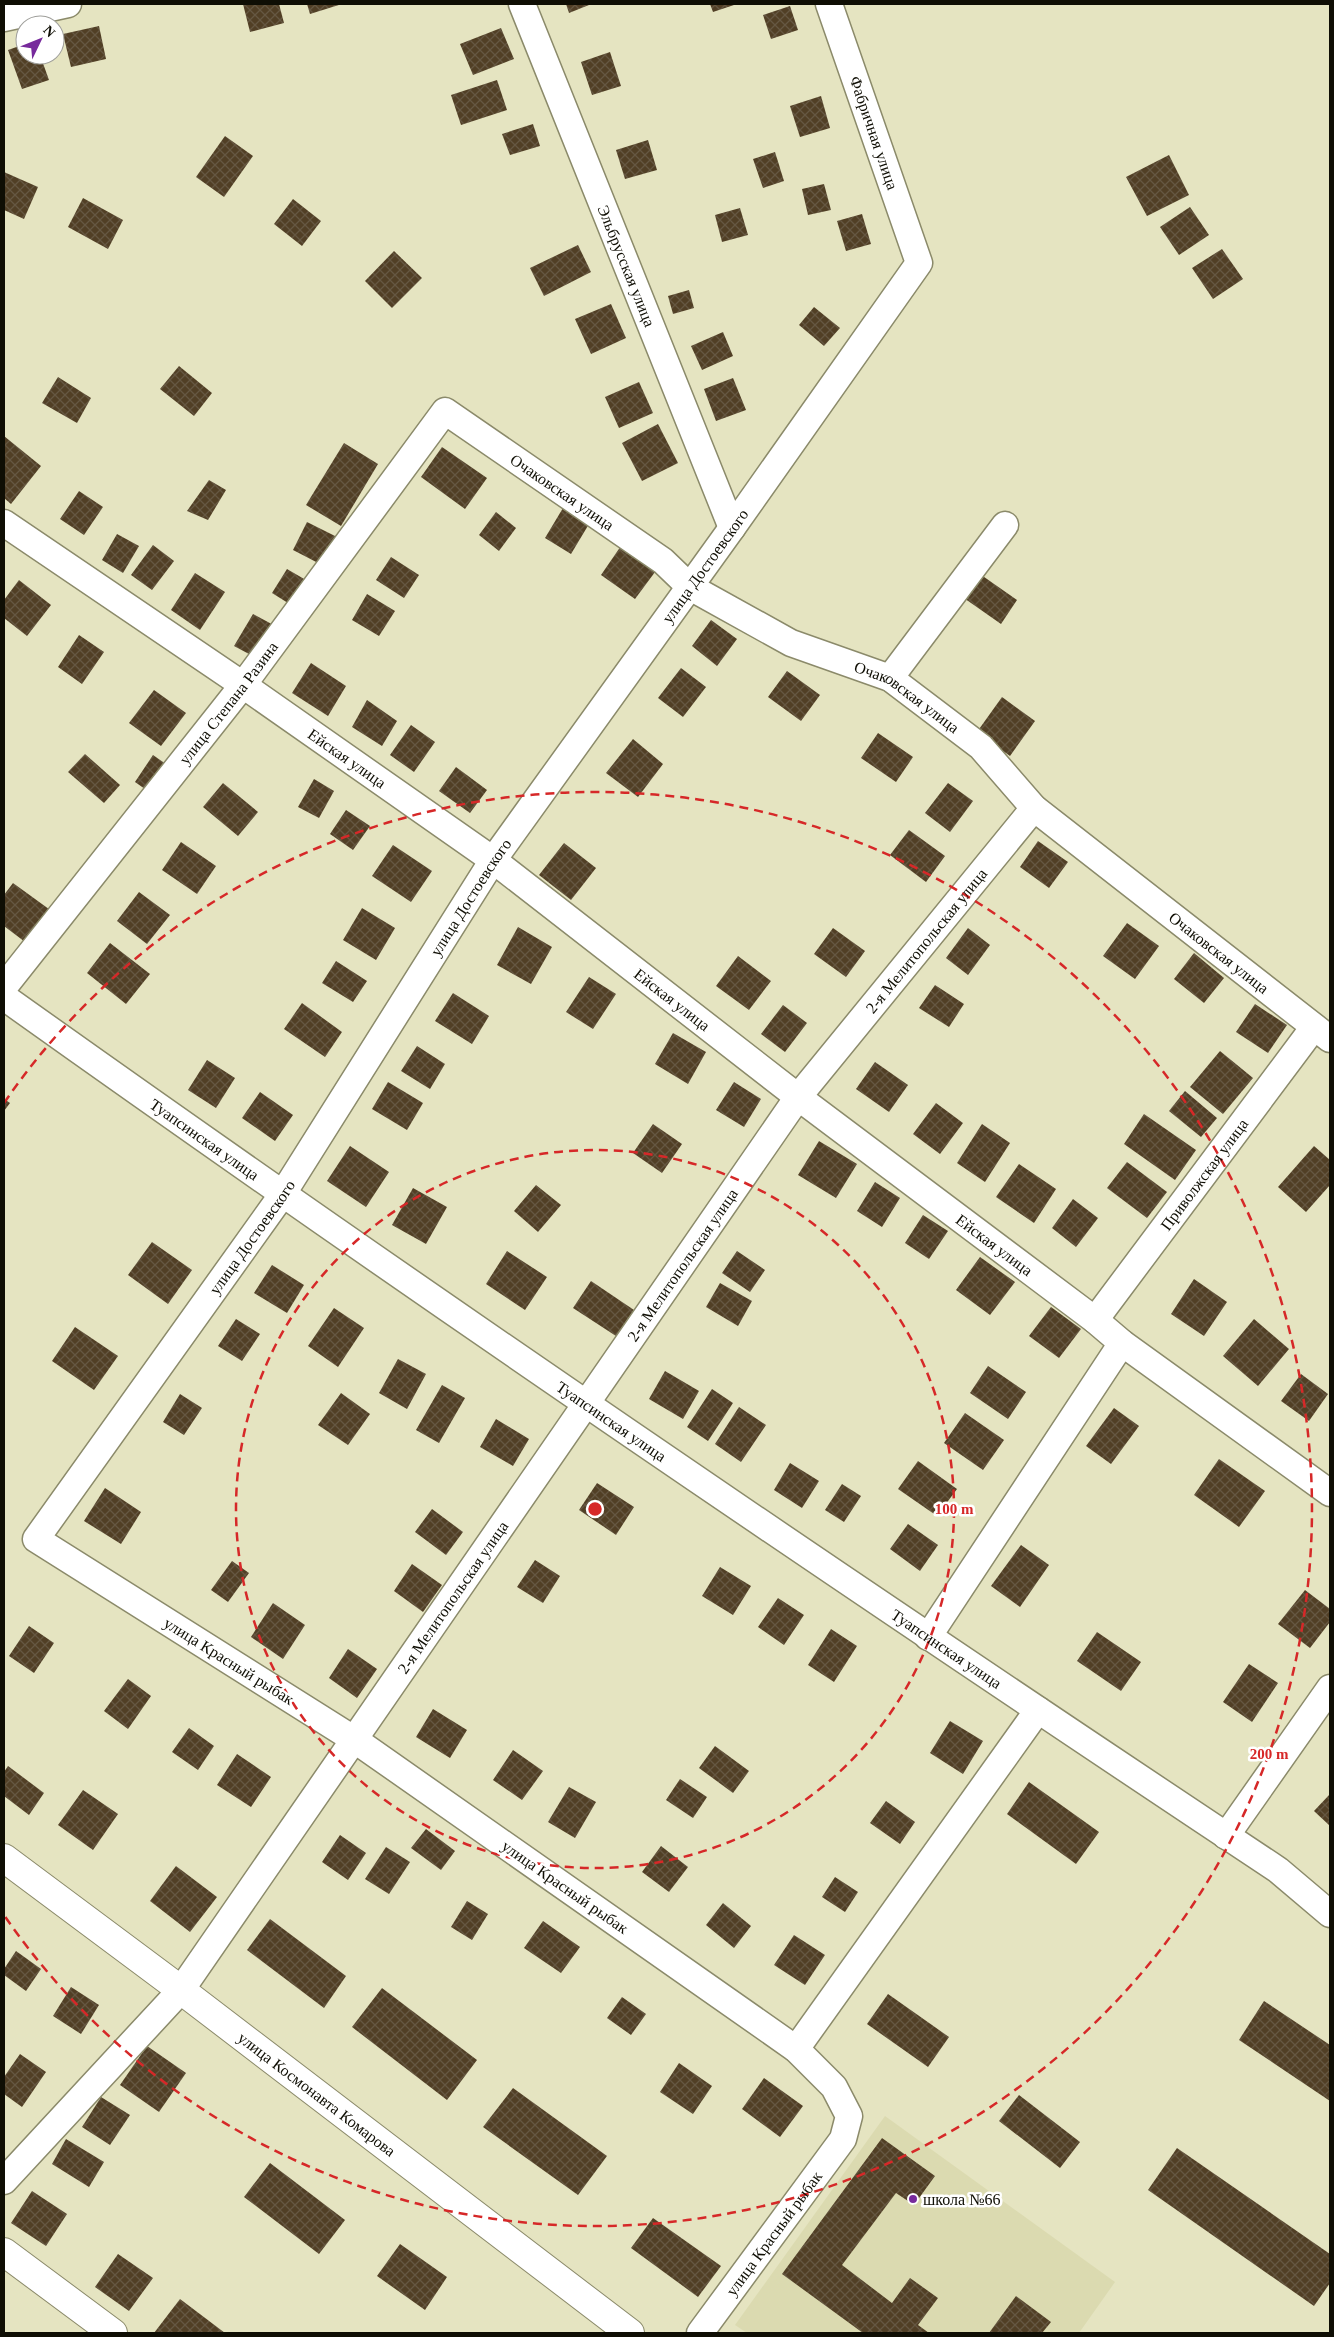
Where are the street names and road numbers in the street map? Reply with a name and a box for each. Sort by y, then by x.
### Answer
street label: Фабричная улица [846,74,901,192]
street label: Эльбрусская улица [595,203,659,329]
street label: Очаковская улица [507,450,617,533]
street label: улица Достоевского [658,506,751,626]
street label: улица Степана Разина [175,638,281,768]
street label: Очаковская улица [852,658,963,736]
street label: Ейская улица [305,725,389,791]
street label: улица Достоевского [426,835,514,959]
street label: 2-я Мелитопольская улица [862,865,990,1016]
street label: Очаковская улица [1166,908,1272,997]
street label: Ейская улица [631,965,713,1034]
street label: Туапсинская улица [147,1095,262,1183]
street label: Приволжская улица [1157,1115,1251,1233]
street label: улица Достоевского [206,1177,298,1298]
street label: 2-я Мелитопольская улица [624,1185,741,1344]
street label: Ейская улица [953,1211,1036,1279]
street label: Туапсинская улица [554,1378,670,1465]
street label: 2-я Мелитопольская улица [394,1518,511,1677]
street label: Туапсинская улица [888,1605,1005,1692]
street label: улица Красный рыбак [160,1614,297,1709]
street label: улица Красный рыбак [498,1837,632,1938]
street label: улица Космонавта Комарова [234,2028,399,2159]
street label: улица Красный рыбак [722,2168,825,2299]

